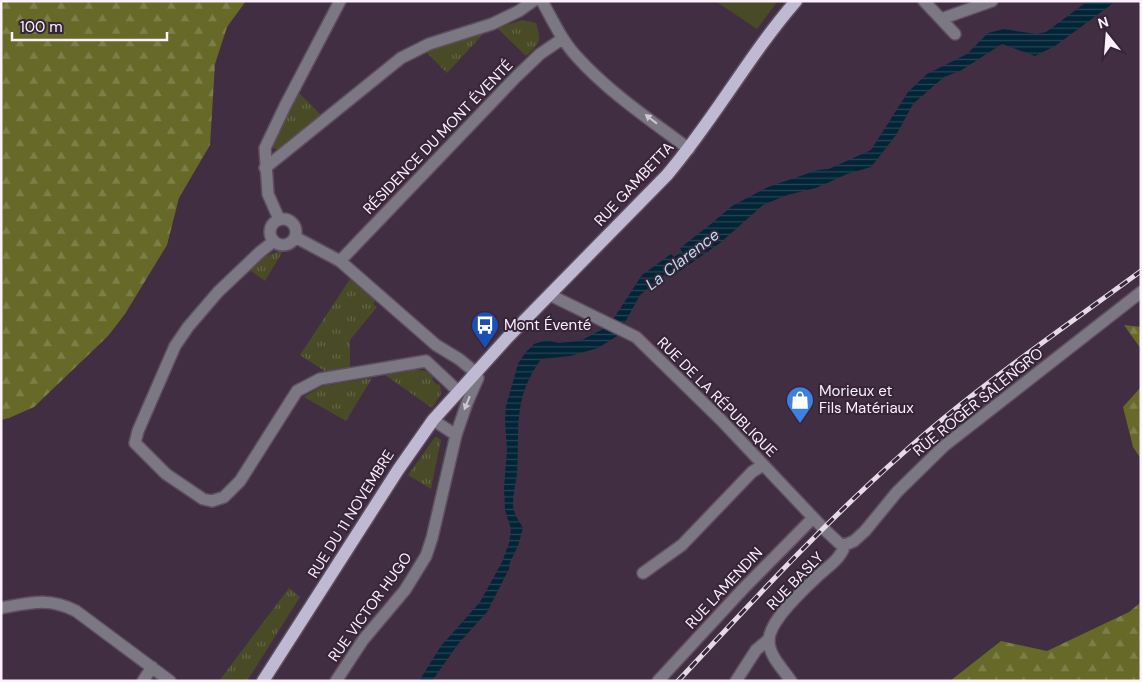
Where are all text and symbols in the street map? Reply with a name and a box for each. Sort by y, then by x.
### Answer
scale bar [12,10,168,42]
north arrow [1082,10,1132,60]
text: N [1096,12,1111,33]
text: 100 m [20,17,63,37]
street label: RÉSIDENCE DU MONT ÉVENTÉ [359,55,517,219]
one-way arrow [644,114,657,125]
street label: RUE GAMBETTA [590,138,678,230]
water label: La Clarence [641,224,723,295]
bus stop icon: Mont Éventé [470,310,500,349]
place label: Mont Éventé [504,315,591,335]
street label: RUE DE LA RÉPUBLIQUE [653,333,781,461]
street label: RUE ROGER SALENGRO [909,343,1047,461]
place label: Morieux et Fils Matériaux [819,381,914,418]
shop icon: Morieux et Fils Matériaux [785,385,815,424]
one-way arrow [463,396,471,411]
street label: RUE DU 11 NOVEMBRE [303,446,399,582]
street label: RUE LAMENDIN [681,543,767,633]
street label: RUE BASLY [762,547,828,615]
street label: RUE VICTOR HUGO [324,548,416,666]

